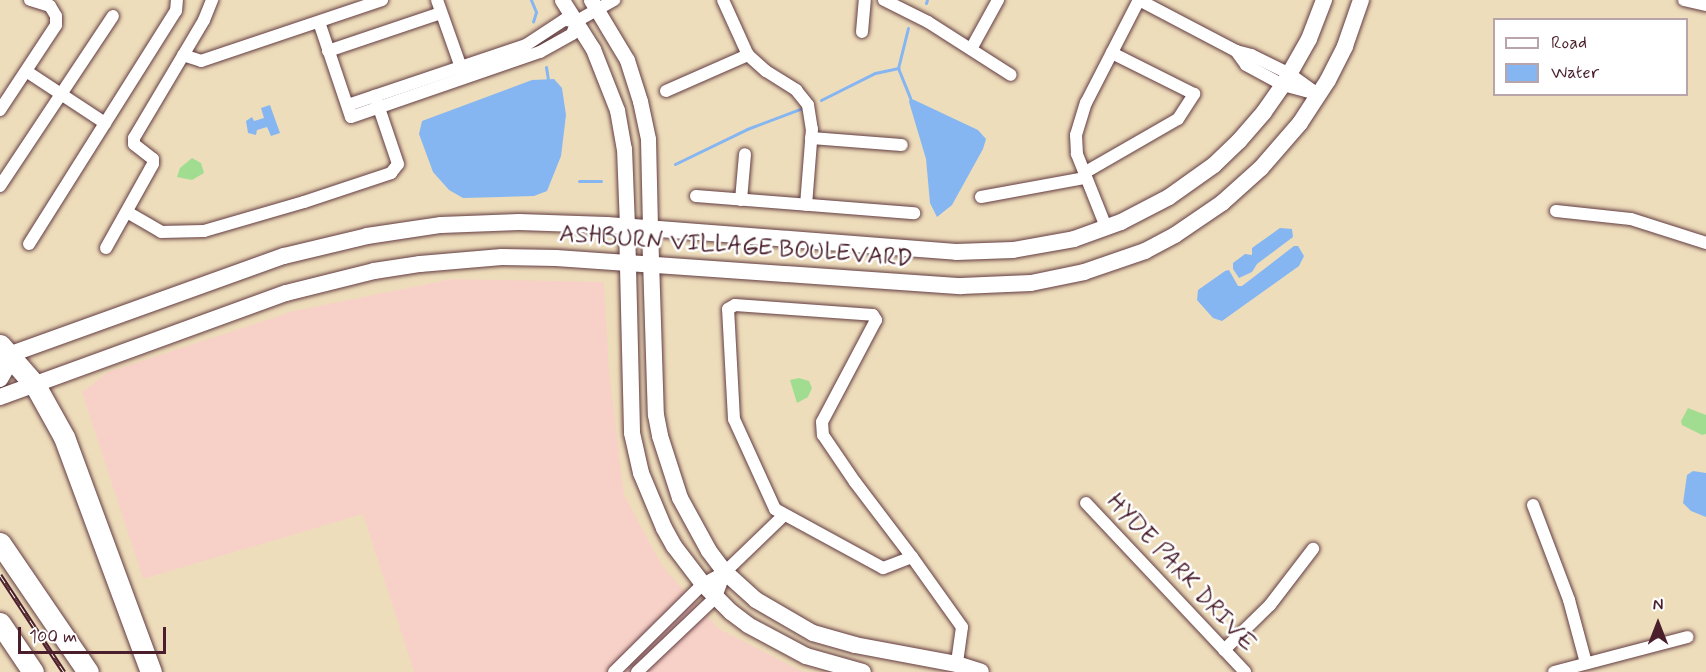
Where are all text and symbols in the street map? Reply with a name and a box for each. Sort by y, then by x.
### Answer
legend [1493,18,1688,96]
text: Road [1551,31,1587,55]
text: Water [1551,61,1599,85]
street label: ASHBURN VILLAGE BOULEVARD [560,220,912,274]
street label: HYDE PARK DRIVE [1100,488,1262,658]
north arrow [1628,594,1688,654]
text: N [1653,595,1663,616]
scale bar [21,615,170,653]
text: 100 m [29,625,77,649]

